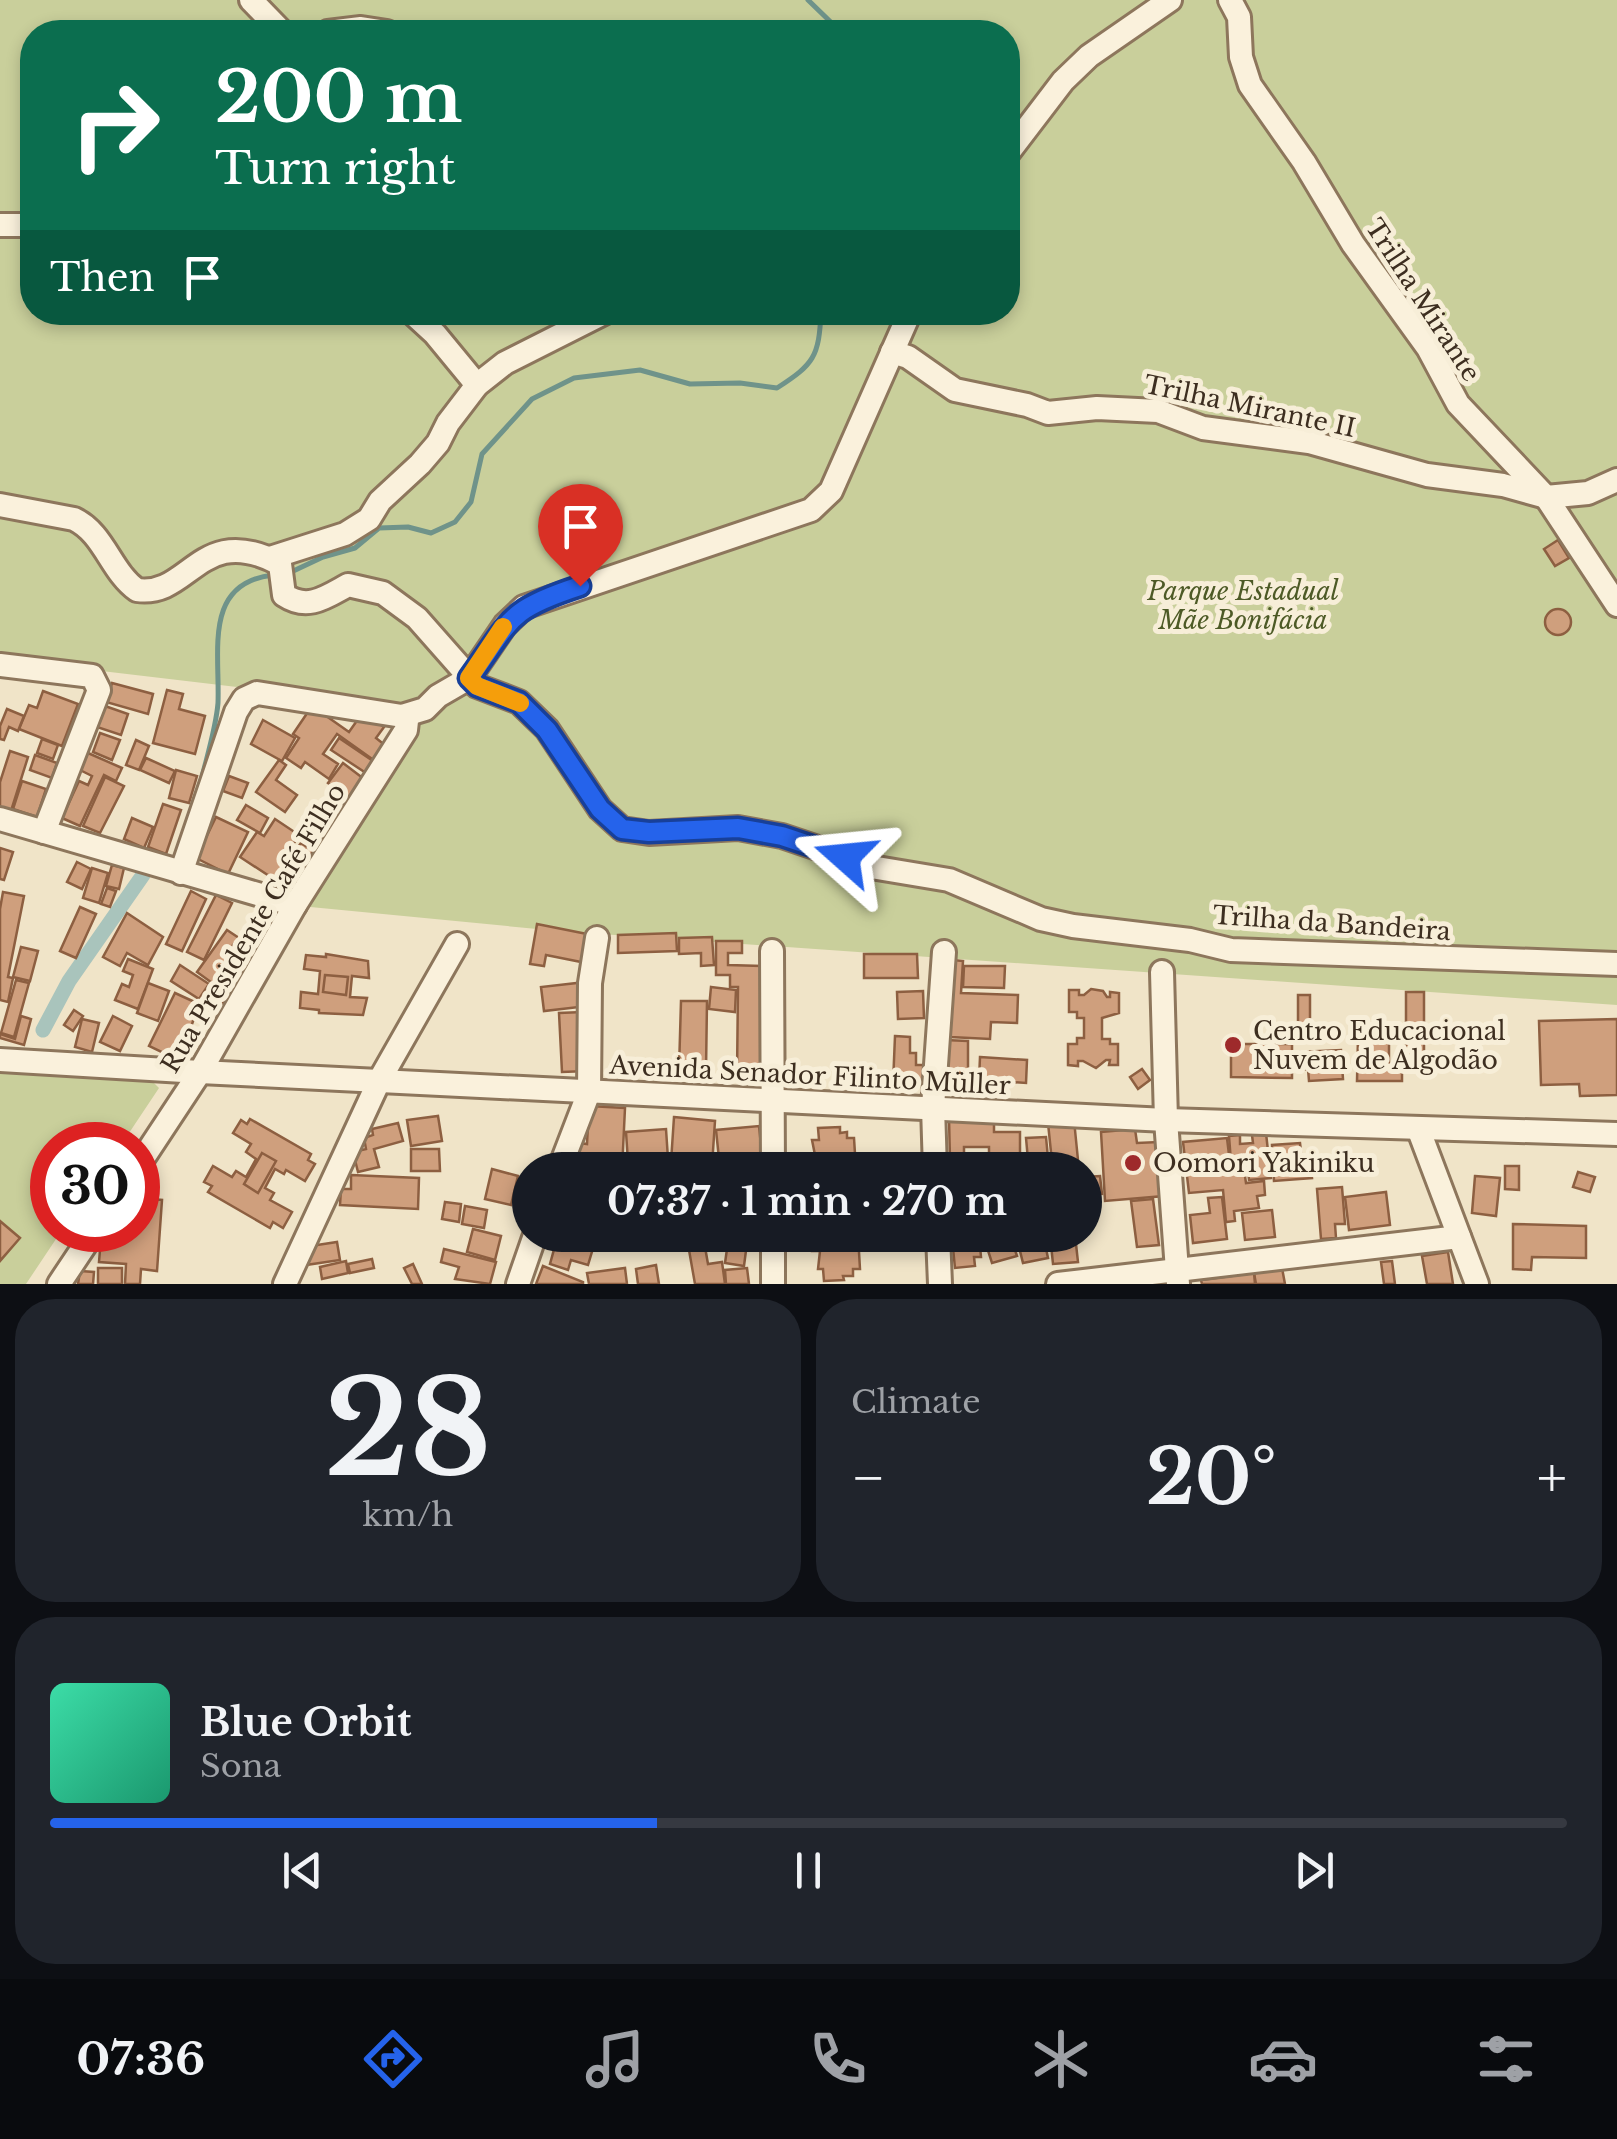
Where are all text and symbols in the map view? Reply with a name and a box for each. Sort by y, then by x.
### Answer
text: 200 m [215,54,462,141]
icon: right [50,60,180,190]
text: Turn right [215,140,456,196]
street label: Trilha Mirante [1359,213,1487,387]
icon: arrive [175,250,230,305]
text: Then [50,254,155,301]
street label: Trilha Mirante II [1141,369,1358,444]
pin [538,484,623,587]
icon: arrive [553,499,608,554]
park label: Parque Estadual Mãe Bonifácia [1146,576,1339,636]
street label: Rua Presidente Café Filho [155,778,352,1079]
position arrow [793,805,897,909]
street label: Trilha da Bandeira [1212,900,1452,947]
place label: Centro Educacional Nuvem de Algodão [1253,1016,1506,1076]
marker: Centro Educacional Nuvem de Algodão [1222,1034,1244,1056]
street label: Avenida Senador Filinto Müller [608,1049,1011,1101]
speed limit sign: 30 [30,1122,160,1252]
place label: Oomori Yakiniku [1153,1148,1375,1179]
marker: Oomori Yakiniku [1122,1152,1144,1174]
text: 07:37 · 1 min · 270 m [607,1178,1007,1225]
text: 28 [324,1349,492,1510]
text: Climate [851,1382,980,1422]
text: 20° [1146,1431,1277,1524]
text: − [851,1444,886,1512]
text: + [1537,1444,1567,1512]
text: km/h [363,1495,453,1535]
text: Blue Orbit [200,1699,411,1746]
text: Sona [200,1746,281,1786]
icon: previous [275,1843,330,1898]
icon: pause [781,1843,836,1898]
icon: next [1287,1843,1342,1898]
icon: directions [358,2024,428,2094]
icon: music [580,2024,650,2094]
icon: phone [803,2024,873,2094]
icon: climate [1026,2024,1096,2094]
icon: car [1248,2024,1318,2094]
icon: filters [1471,2024,1541,2094]
text: 07:36 [76,2031,205,2087]

